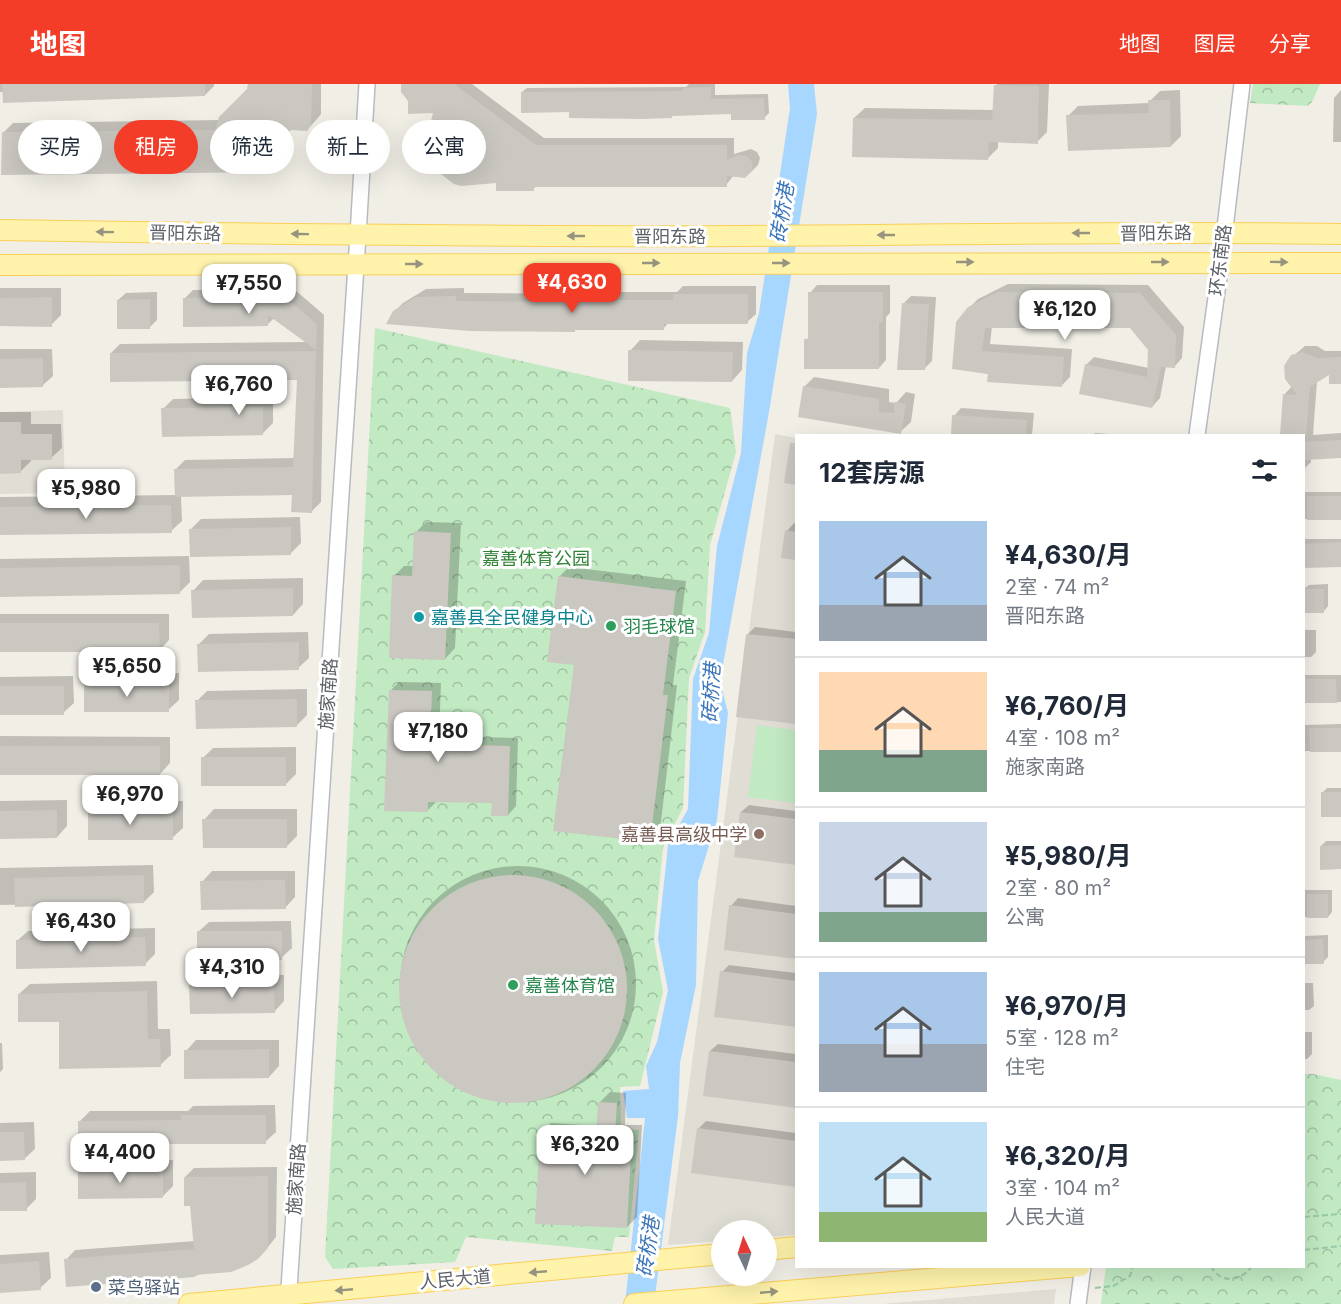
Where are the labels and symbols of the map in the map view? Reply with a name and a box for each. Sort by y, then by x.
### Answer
water label: 砖桥港 [765,179,799,245]
street label: 晋阳东路 [149,222,221,244]
street label: 晋阳东路 [1120,222,1192,244]
street label: 环东南路 [1205,223,1235,297]
street label: 晋阳东路 [634,226,706,247]
one-way arrow [96,227,115,237]
one-way arrow [1072,228,1091,238]
one-way arrow [291,230,310,239]
one-way arrow [877,230,896,240]
one-way arrow [566,231,585,241]
one-way arrow [956,257,975,267]
one-way arrow [1151,257,1170,267]
one-way arrow [1270,257,1289,267]
one-way arrow [642,258,661,268]
one-way arrow [772,258,791,268]
one-way arrow [405,259,424,269]
pin: ¥4,630 [523,263,621,314]
pin: ¥7,550 [200,264,298,315]
pin: ¥6,120 [1016,290,1114,341]
pin: ¥6,760 [190,365,288,416]
pin: ¥5,980 [37,469,135,520]
park label: 嘉善体育公园 [482,548,590,569]
place label: 嘉善县全民健身中心 [431,607,593,628]
marker: 嘉善县全民健身中心 [412,610,426,624]
place label: 羽毛球馆 [623,616,695,637]
marker: 羽毛球馆 [604,619,618,633]
pin: ¥5,650 [78,647,176,698]
street label: 施家南路 [315,657,341,731]
water label: 砖桥港 [697,659,725,724]
pin: ¥7,180 [389,712,487,763]
pin: ¥6,970 [81,775,179,826]
place label: 嘉善县高级中学 [621,824,747,845]
marker: 嘉善县高级中学 [752,827,766,841]
pin: ¥6,430 [32,902,130,953]
pin: ¥4,310 [183,948,281,999]
place label: 嘉善体育馆 [525,975,615,996]
marker: 嘉善体育馆 [506,978,520,992]
pin: ¥6,320 [536,1125,634,1176]
pin: ¥4,400 [71,1133,169,1184]
street label: 施家南路 [283,1142,309,1216]
water label: 砖桥港 [632,1213,664,1278]
north arrow [711,1220,777,1286]
street label: 人民大道 [418,1265,492,1293]
one-way arrow [529,1267,548,1277]
place label: 菜鸟驿站 [108,1277,180,1298]
marker: 菜鸟驿站 [89,1280,103,1294]
one-way arrow [335,1285,354,1295]
one-way arrow [760,1288,779,1297]

